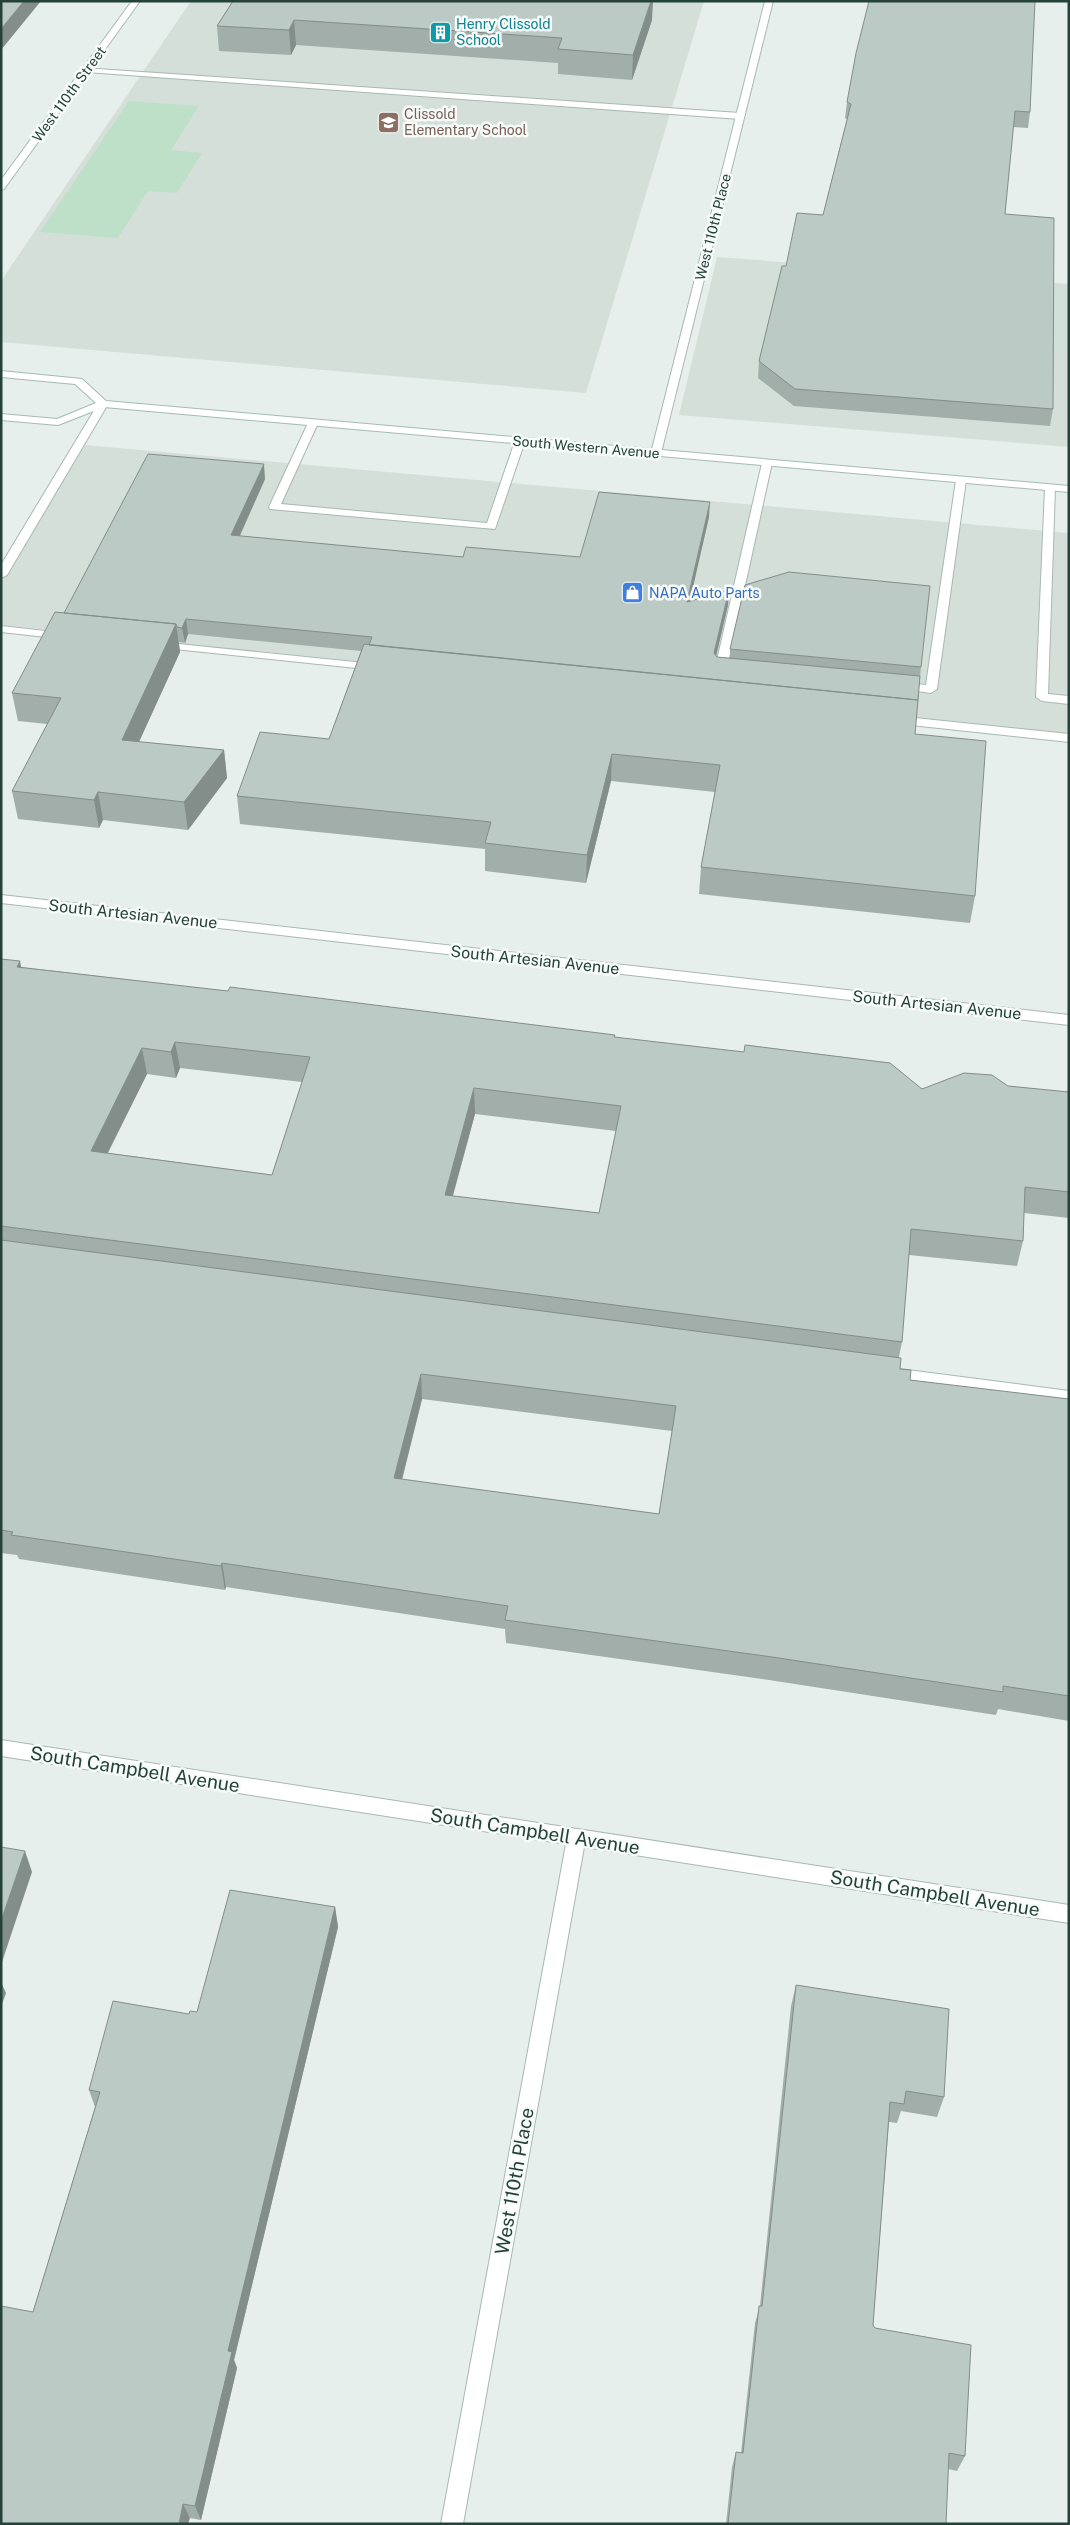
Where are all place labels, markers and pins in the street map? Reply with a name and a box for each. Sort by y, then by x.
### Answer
place label: Henry Clissold School [456,16,551,48]
building icon: Henry Clissold School [428,20,452,44]
place label: Clissold Elementary School [404,106,527,138]
school or university icon: Clissold Elementary School [376,110,400,134]
shop icon: NAPA Auto Parts [621,581,645,605]
place label: NAPA Auto Parts [649,585,760,601]

